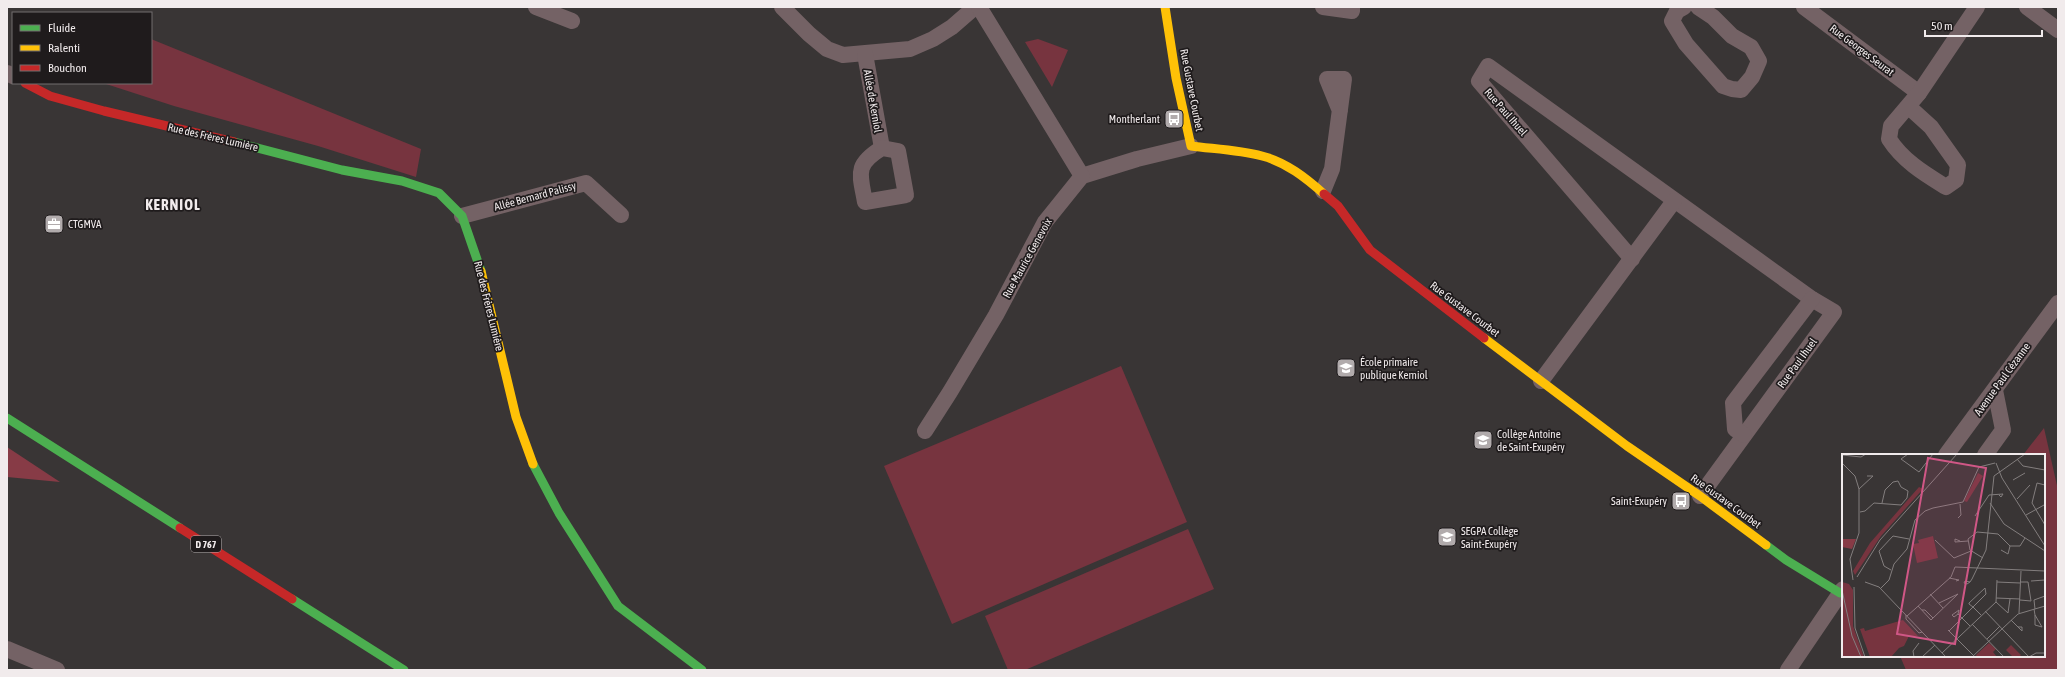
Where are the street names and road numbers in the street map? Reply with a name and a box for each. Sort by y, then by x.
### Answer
street label: Rue Georges Seurat [1828,22,1896,78]
street label: Rue Gustave Courbet [1178,48,1206,132]
street label: Allée de Kerniol [862,69,884,133]
street label: Rue Paul Ihuel [1482,86,1530,138]
street label: Rue des Frères Lumière [167,121,259,153]
street label: Allée Bernard Palissy [493,179,578,213]
street label: Rue Maurice Genevoix [1000,216,1054,300]
street label: Rue des Frères Lumière [472,260,506,352]
street label: Rue Gustave Courbet [1428,279,1502,339]
street label: Rue Paul Ihuel [1775,336,1819,390]
street label: Avenue Paul Cézanne [1972,340,2032,418]
street label: Rue Gustave Courbet [1689,472,1763,530]
road number: D 767 [191,536,221,552]

